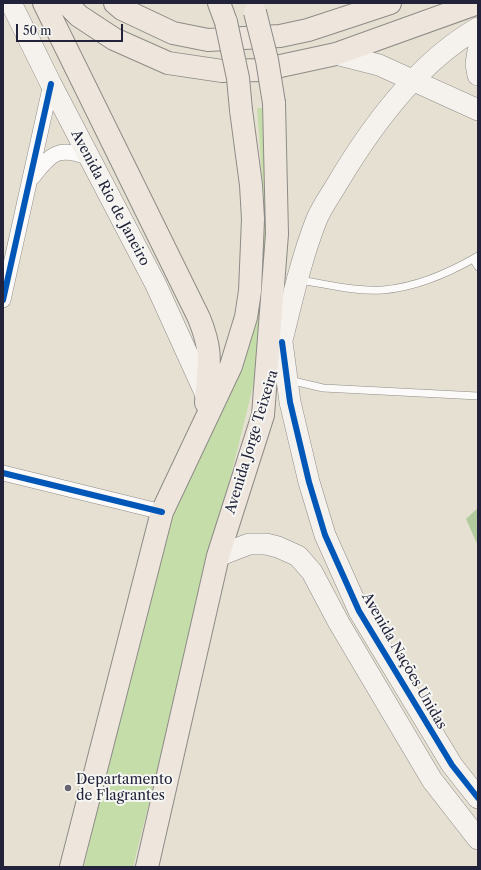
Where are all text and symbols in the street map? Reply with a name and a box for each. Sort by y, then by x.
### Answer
scale bar [18,16,125,42]
text: 50 m [23,23,52,38]
street label: Avenida Rio de Janeiro [67,127,153,269]
street label: Avenida Jorge Teixeira [222,368,282,516]
street label: Avenida Nações Unidas [358,590,450,732]
place label: Departamento de Flagrantes [76,772,173,804]
marker: Departamento de Flagrantes [63,783,73,793]

